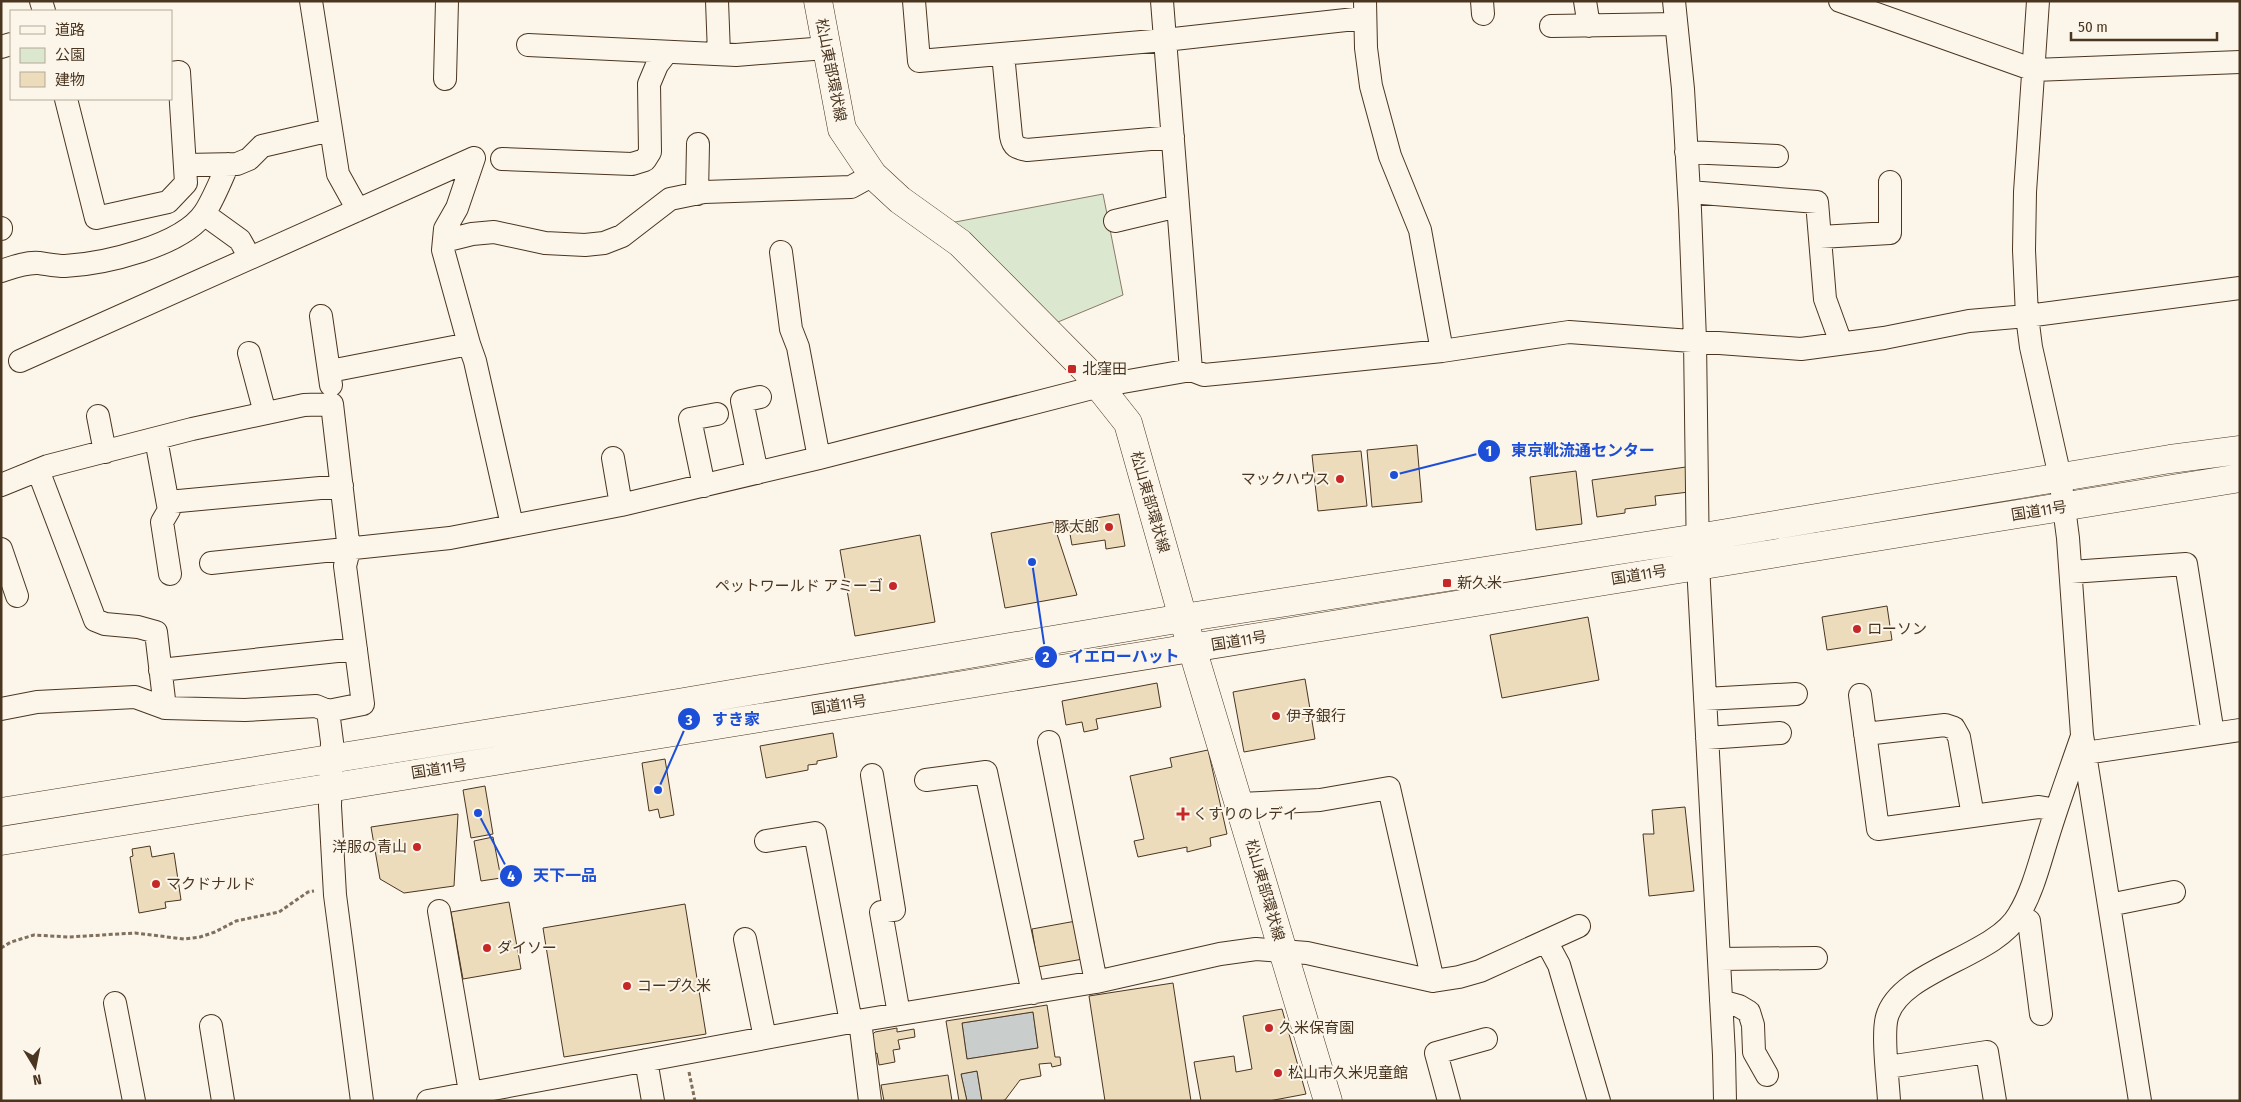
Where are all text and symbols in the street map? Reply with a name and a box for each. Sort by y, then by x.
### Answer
legend [10,10,172,100]
scale bar [2071,10,2217,42]
street label: 松山東部環状線 [812,17,850,123]
text: 50 m [2078,18,2108,36]
text: 道路 [55,21,85,39]
text: 公園 [55,46,85,64]
text: 建物 [55,71,85,89]
place label: 北窪田 [1082,360,1127,378]
marker: 北窪田 [1066,363,1078,375]
callout: 東京靴流通センター [1476,435,1665,466]
text: 東京靴流通センター [1511,441,1655,460]
text: 1 [1486,442,1492,460]
street label: 松山東部環状線 [1127,449,1173,555]
place label: マックハウス [1241,470,1330,488]
marker: マックハウス [1334,473,1346,485]
street label: 国道11号 [2010,498,2068,524]
place label: 豚太郎 [1054,518,1099,536]
marker: 豚太郎 [1103,521,1115,533]
street label: 国道11号 [1610,562,1668,588]
place label: 新久米 [1457,574,1502,592]
place label: ペットワールド アミーゴ [715,577,883,595]
marker: 新久米 [1441,577,1453,589]
marker: ペットワールド アミーゴ [887,580,899,592]
place label: ローソン [1867,620,1927,638]
marker: ローソン [1851,623,1863,635]
street label: 国道11号 [1210,628,1268,654]
callout: イエローハット [1033,641,1190,672]
text: イエローハット [1068,647,1180,666]
text: 2 [1042,648,1050,666]
street label: 国道11号 [810,692,868,718]
callout: すき家 [677,704,770,735]
place label: 伊予銀行 [1286,707,1346,725]
text: すき家 [712,710,760,729]
marker: 伊予銀行 [1270,710,1282,722]
text: 3 [684,711,693,729]
street label: 国道11号 [410,756,468,782]
place label: くすりのレデイ [1193,805,1298,823]
marker: くすりのレデイ [1177,808,1189,820]
street label: 松山東部環状線 [1242,837,1288,943]
place label: 洋服の青山 [332,838,407,856]
marker: 洋服の青山 [411,841,423,853]
callout: 天下一品 [498,860,607,891]
text: 天下一品 [533,866,597,885]
text: 4 [507,867,515,885]
place label: マクドナルド [166,875,256,893]
marker: マクドナルド [150,878,162,890]
place label: ダイソー [497,939,557,957]
marker: ダイソー [481,942,493,954]
place label: コープ久米 [637,977,711,995]
marker: コープ久米 [621,980,633,992]
place label: 久米保育園 [1279,1019,1354,1037]
marker: 久米保育園 [1263,1022,1275,1034]
north arrow [10,1042,60,1092]
place label: 松山市久米児童館 [1288,1064,1408,1082]
marker: 松山市久米児童館 [1272,1067,1284,1079]
text: N [32,1070,43,1088]

